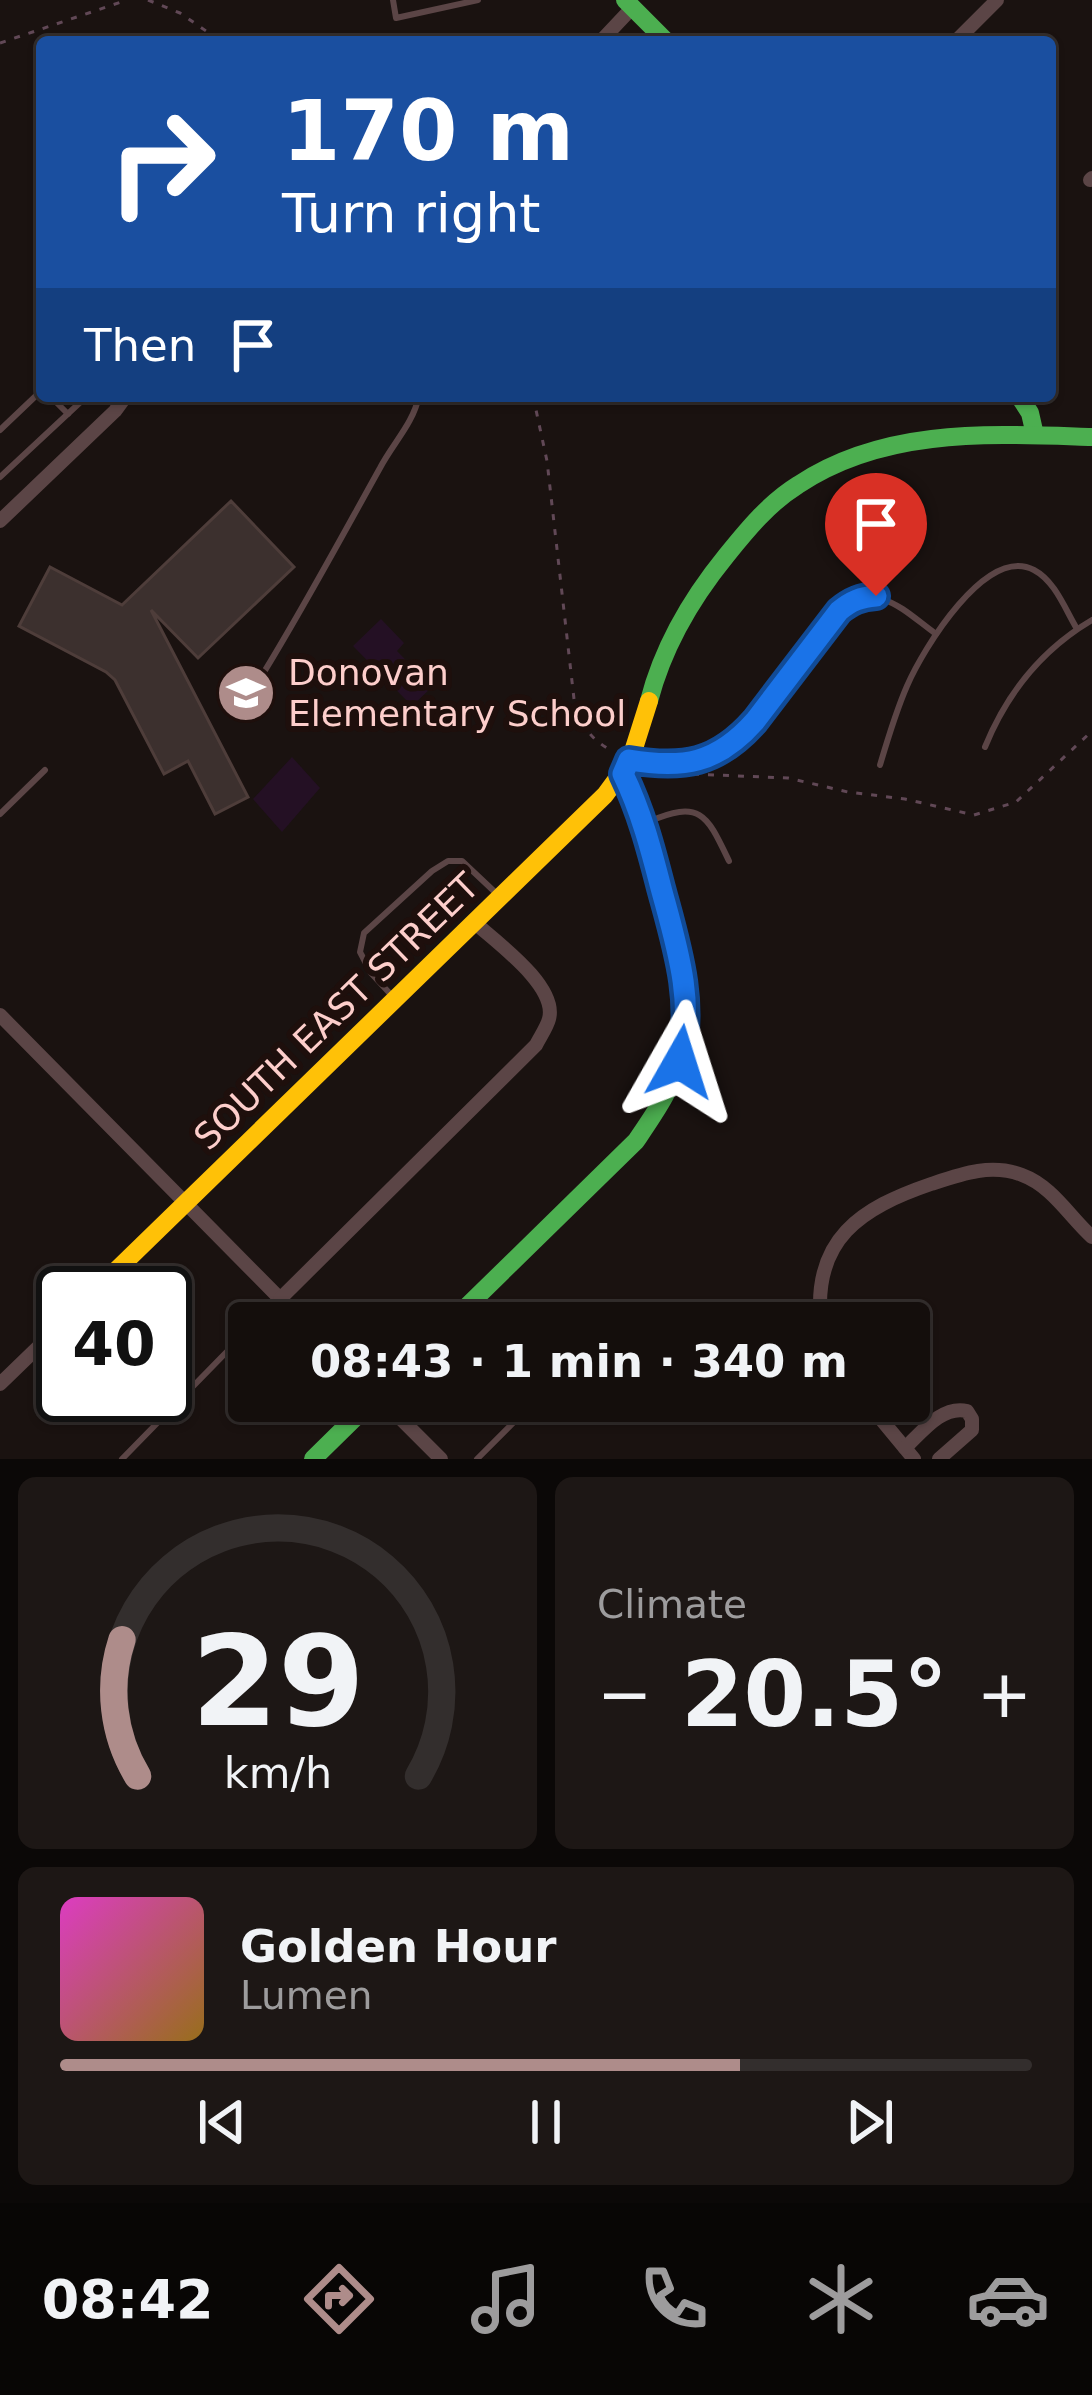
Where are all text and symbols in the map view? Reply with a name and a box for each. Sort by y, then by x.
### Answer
text: 170 m [282,82,574,180]
icon: right [84,84,240,240]
text: Turn right [282,182,541,245]
icon: arrive [220,312,286,378]
text: Then [84,319,196,372]
pin [825,473,927,596]
icon: arrive [843,491,909,557]
place label: Donovan Elementary School [288,652,626,734]
school or university icon: Donovan Elementary School [215,662,277,724]
street label: SOUTH EAST STREET [186,864,488,1158]
position arrow [617,999,743,1125]
speed limit sign: 40 [36,1266,192,1422]
text: 08:43 · 1 min · 340 m [310,1335,848,1388]
text: Climate [597,1582,747,1627]
text: 29 [191,1609,364,1754]
text: 20.5° [681,1642,948,1747]
text: − [597,1656,652,1733]
text: + [977,1656,1032,1733]
text: km/h [223,1748,332,1798]
text: Golden Hour [240,1920,557,1973]
text: Lumen [240,1973,372,2018]
icon: previous [189,2089,255,2155]
icon: pause [513,2089,579,2155]
icon: next [837,2089,903,2155]
icon: directions [297,2257,381,2341]
icon: music [464,2257,548,2341]
icon: phone [632,2257,716,2341]
icon: climate [799,2257,883,2341]
icon: car [966,2257,1050,2341]
text: 08:42 [42,2268,214,2331]

